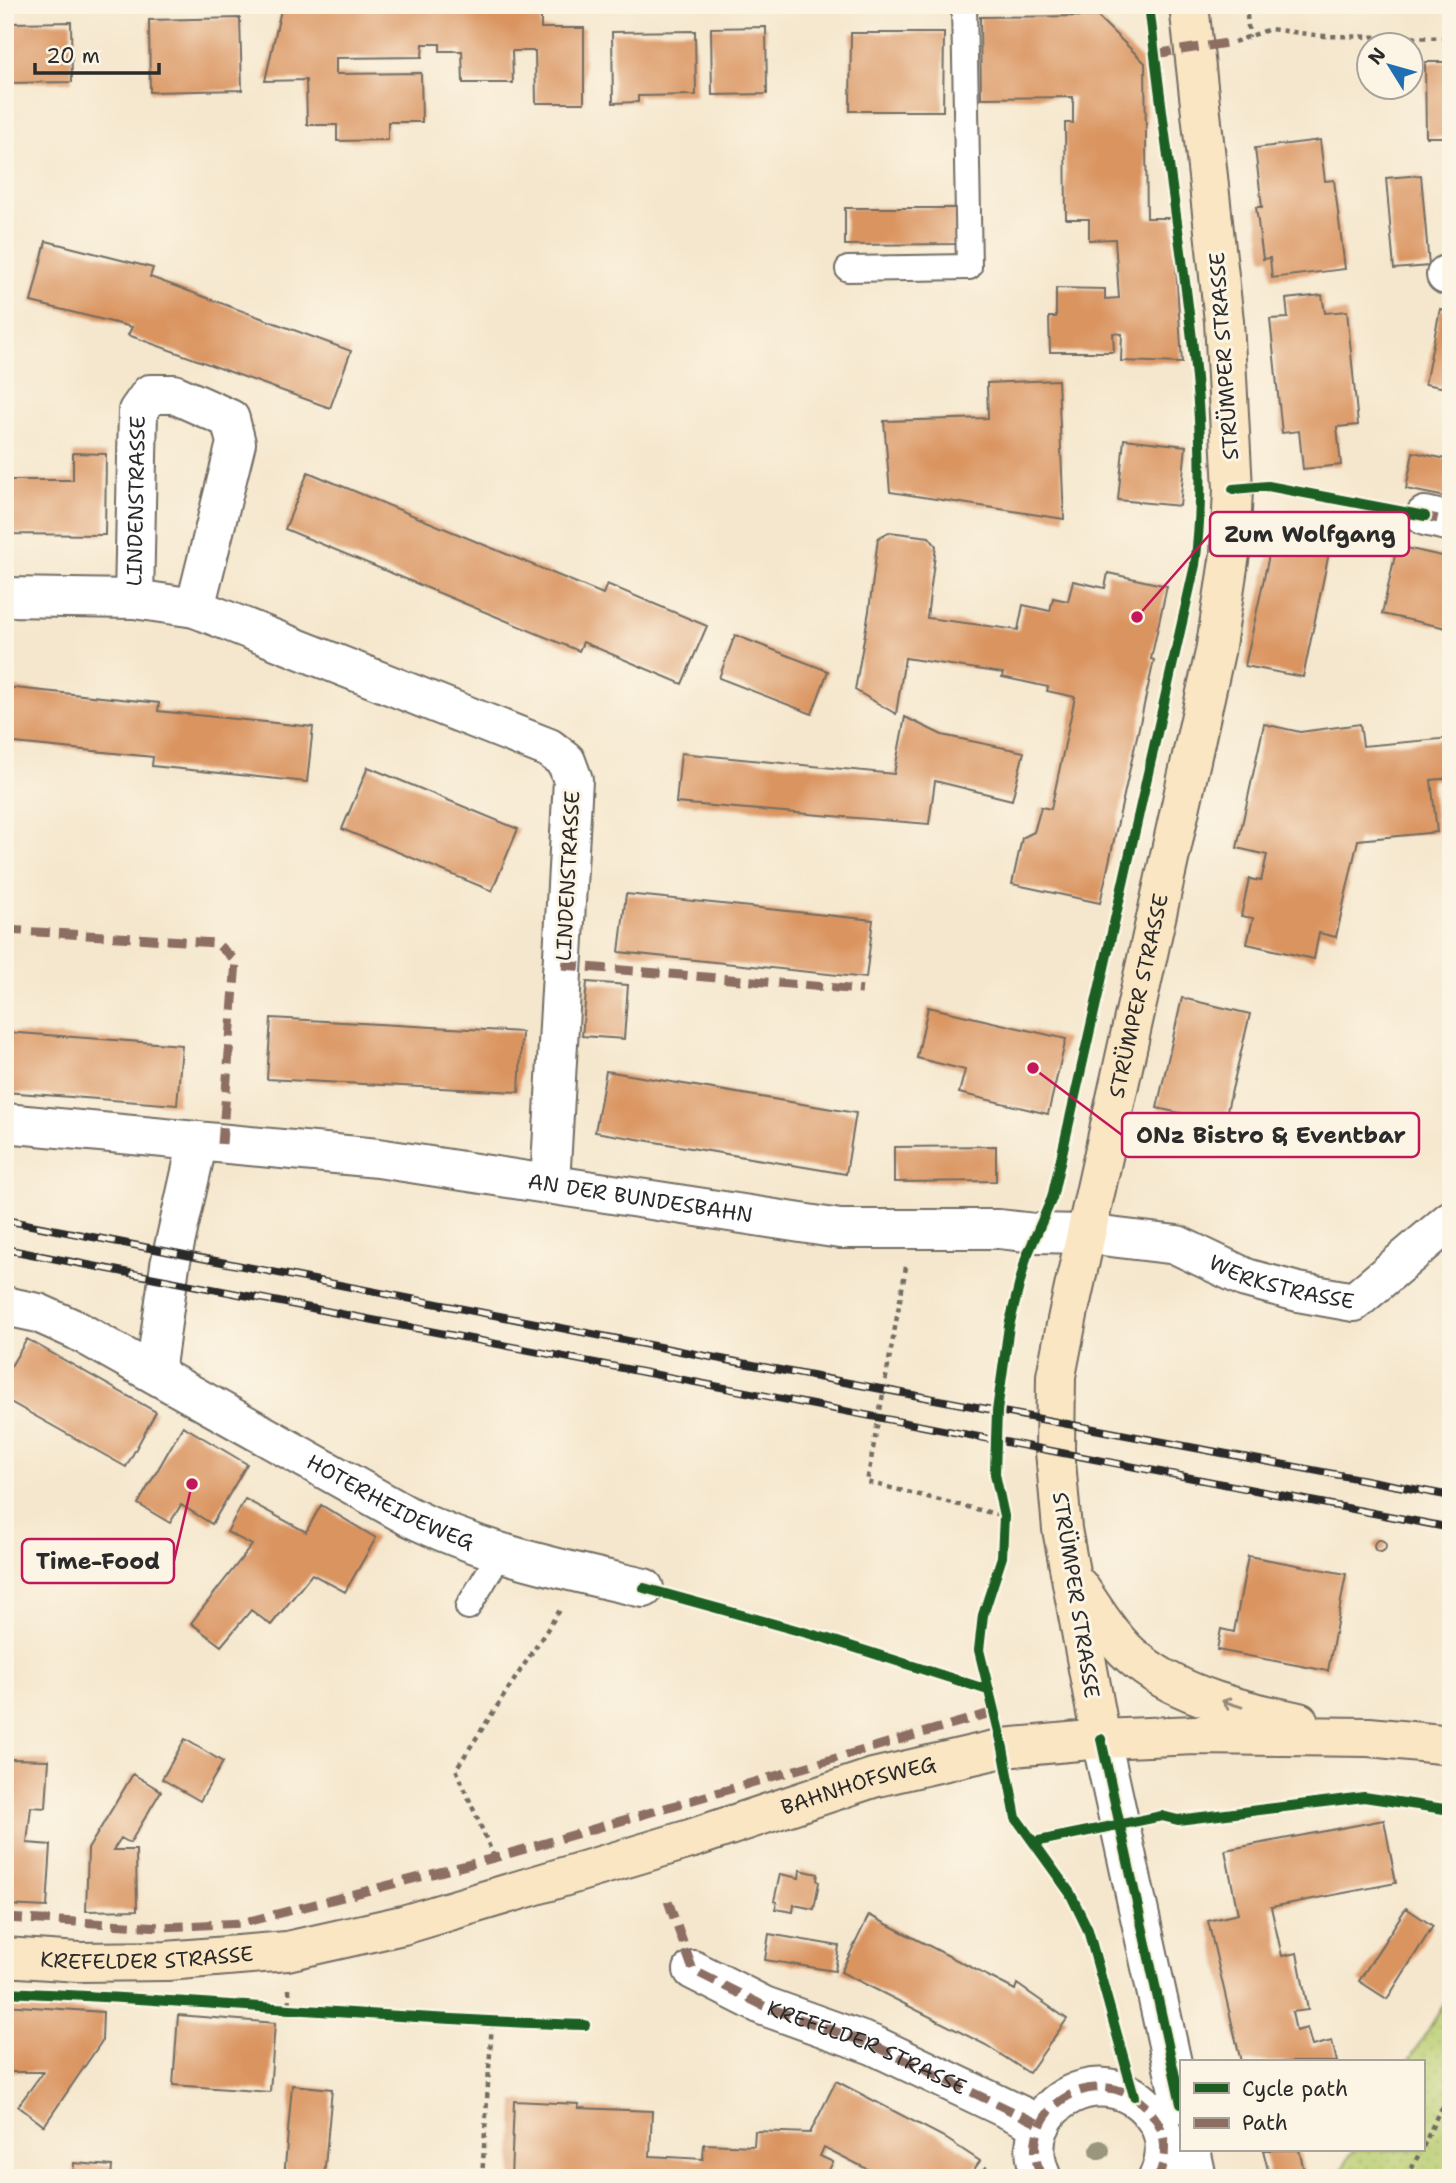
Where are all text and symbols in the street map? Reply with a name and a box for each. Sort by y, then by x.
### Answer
scale bar [35,32,159,76]
north arrow [1354,32,1424,102]
text: 20 m [46,42,100,70]
text: N [1362,43,1391,70]
street label: STRÜMPER STRASSE [1203,251,1245,461]
street label: LINDENSTRASSE [120,415,152,587]
callout: Zum Wolfgang [1210,512,1409,556]
text: Zum Wolfgang [1224,519,1396,549]
street label: LINDENSTRASSE [550,790,586,962]
street label: STRÜMPER STRASSE [1103,891,1175,1101]
callout: ONz Bistro & Eventbar [1122,1113,1419,1157]
text: ONz Bistro & Eventbar [1136,1120,1406,1150]
street label: AN DER BUNDESBAHN [526,1167,755,1229]
street label: WERKSTRASSE [1204,1248,1356,1316]
street label: HOTERHEIDEWEG [301,1448,478,1556]
street label: STRÜMPER STRASSE [1046,1490,1106,1700]
callout: Time-Food [22,1539,174,1583]
text: Time-Food [36,1546,160,1576]
one-way arrow [1221,1697,1243,1710]
street label: BAHNHOFSWEG [777,1750,939,1822]
street label: KREFELDER STRASSE [39,1940,255,1976]
street label: KREFELDER STRASSE [763,1994,971,2102]
legend [1180,2060,1424,2152]
text: Cycle path [1242,2075,1348,2103]
text: Path [1242,2109,1288,2137]

